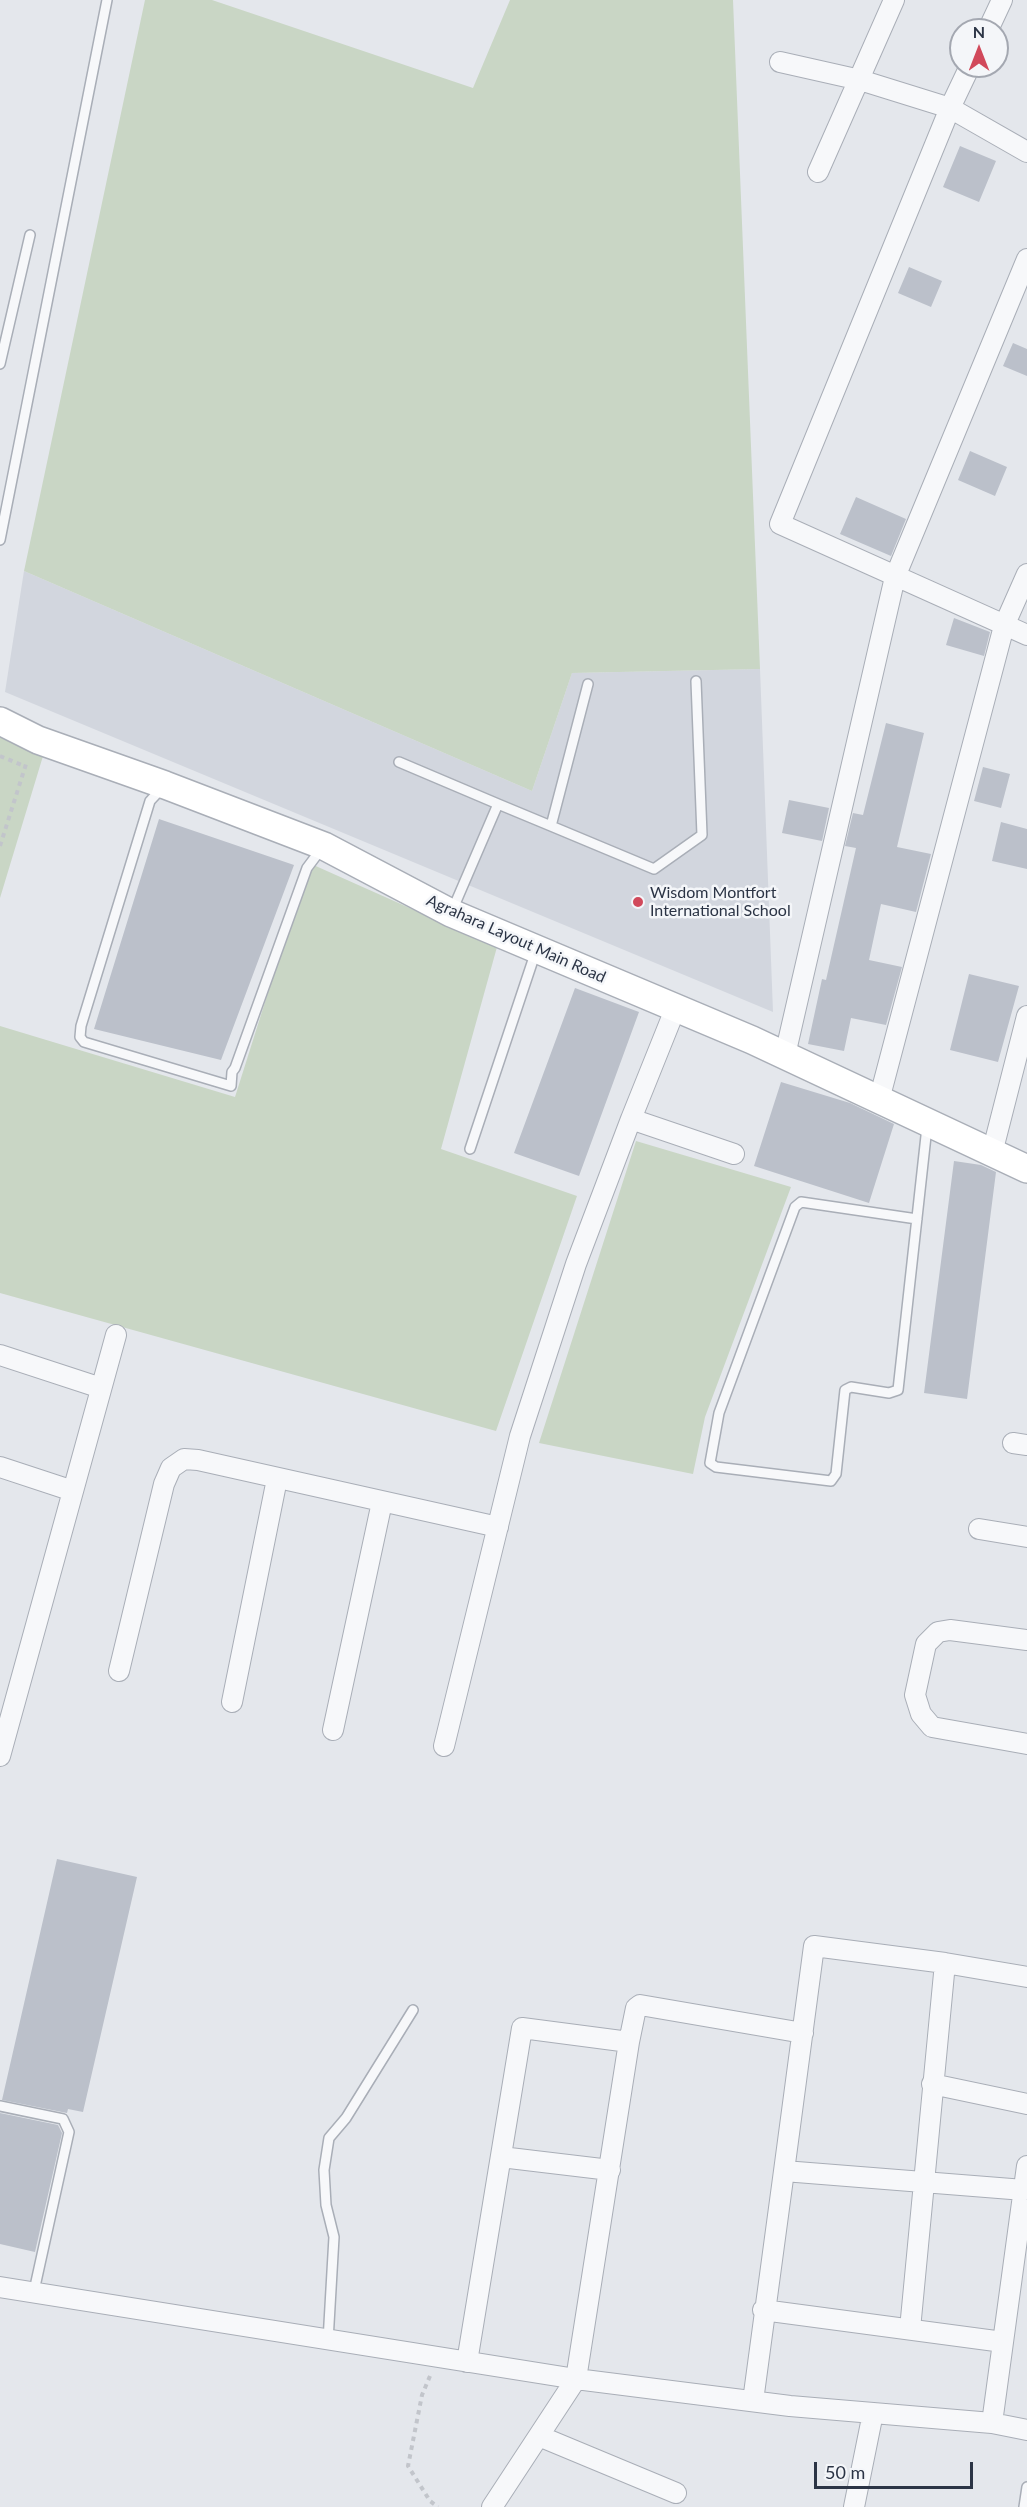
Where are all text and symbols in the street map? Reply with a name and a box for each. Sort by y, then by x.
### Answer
north arrow [949,18,1009,78]
text: N [973,22,985,41]
place label: Wisdom Montfort International School [650,883,791,921]
street label: Agrahara Layout Main Road [423,891,609,987]
marker: Wisdom Montfort International School [631,895,645,909]
scale bar [817,2450,976,2488]
text: 50 m [825,2461,865,2483]

